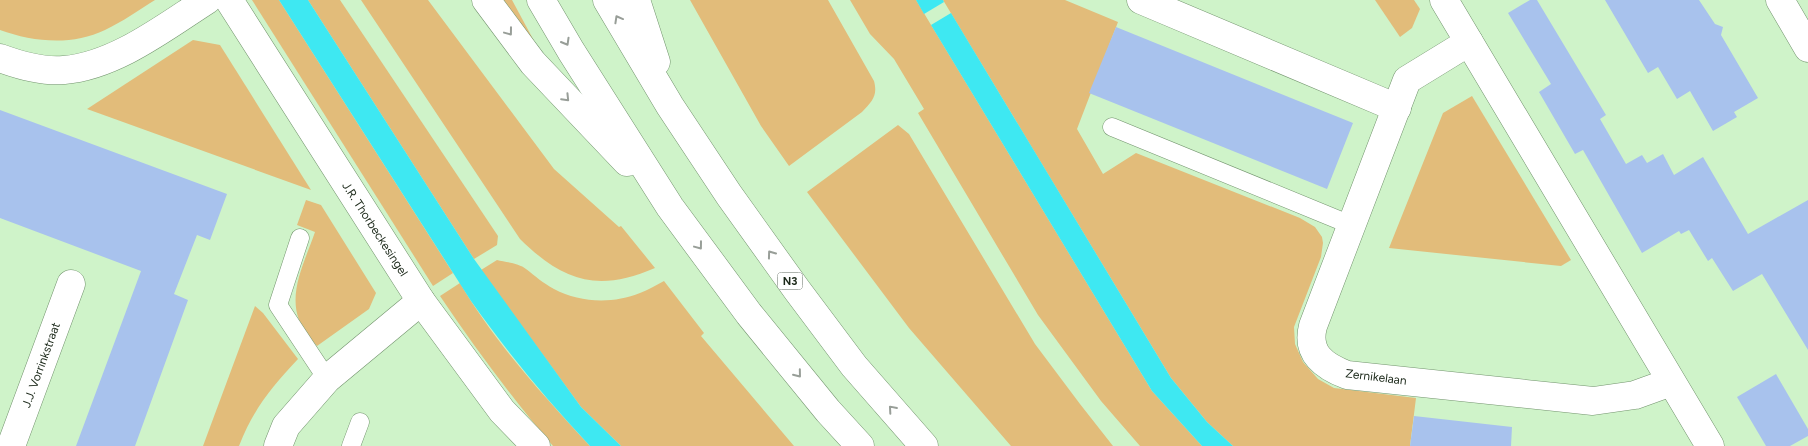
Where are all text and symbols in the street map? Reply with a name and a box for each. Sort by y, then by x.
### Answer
one-way arrow [614,15,624,24]
one-way arrow [503,26,512,36]
one-way arrow [559,37,569,46]
one-way arrow [560,93,569,102]
street label: J.R. Thorbeckesingel [339,179,411,279]
one-way arrow [693,240,702,250]
one-way arrow [768,250,777,259]
road number: N3 [778,272,802,290]
street label: J.J. Vorrinkstraat [19,320,63,409]
street label: Zernikelaan [1345,366,1408,388]
one-way arrow [793,369,802,378]
one-way arrow [889,406,898,415]

